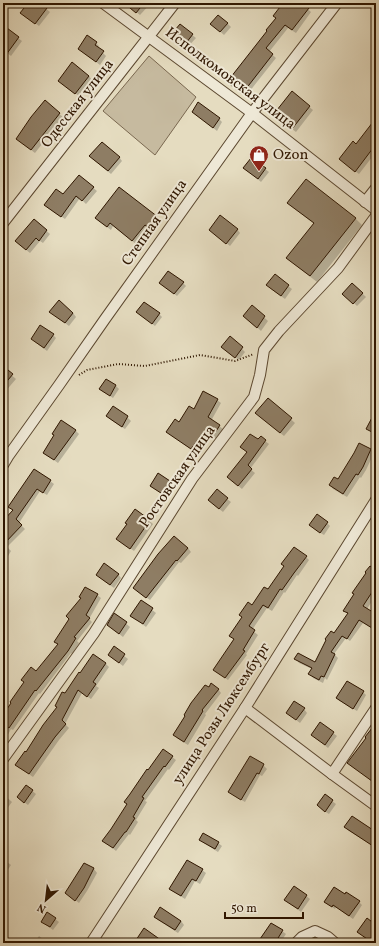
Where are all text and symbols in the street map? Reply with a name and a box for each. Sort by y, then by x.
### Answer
street label: Исполкомовская улица [160,23,300,135]
street label: Одесская улица [37,55,119,153]
shop icon: Ozon [248,144,270,172]
place label: Ozon [273,145,308,166]
street label: Степная улица [117,175,193,271]
street label: Ростовская улица [135,422,221,532]
street label: улица Розы Люксембург [168,638,276,789]
north arrow [26,880,66,920]
scale bar [225,894,303,920]
text: N [35,899,49,916]
text: 50 m [231,901,257,917]

